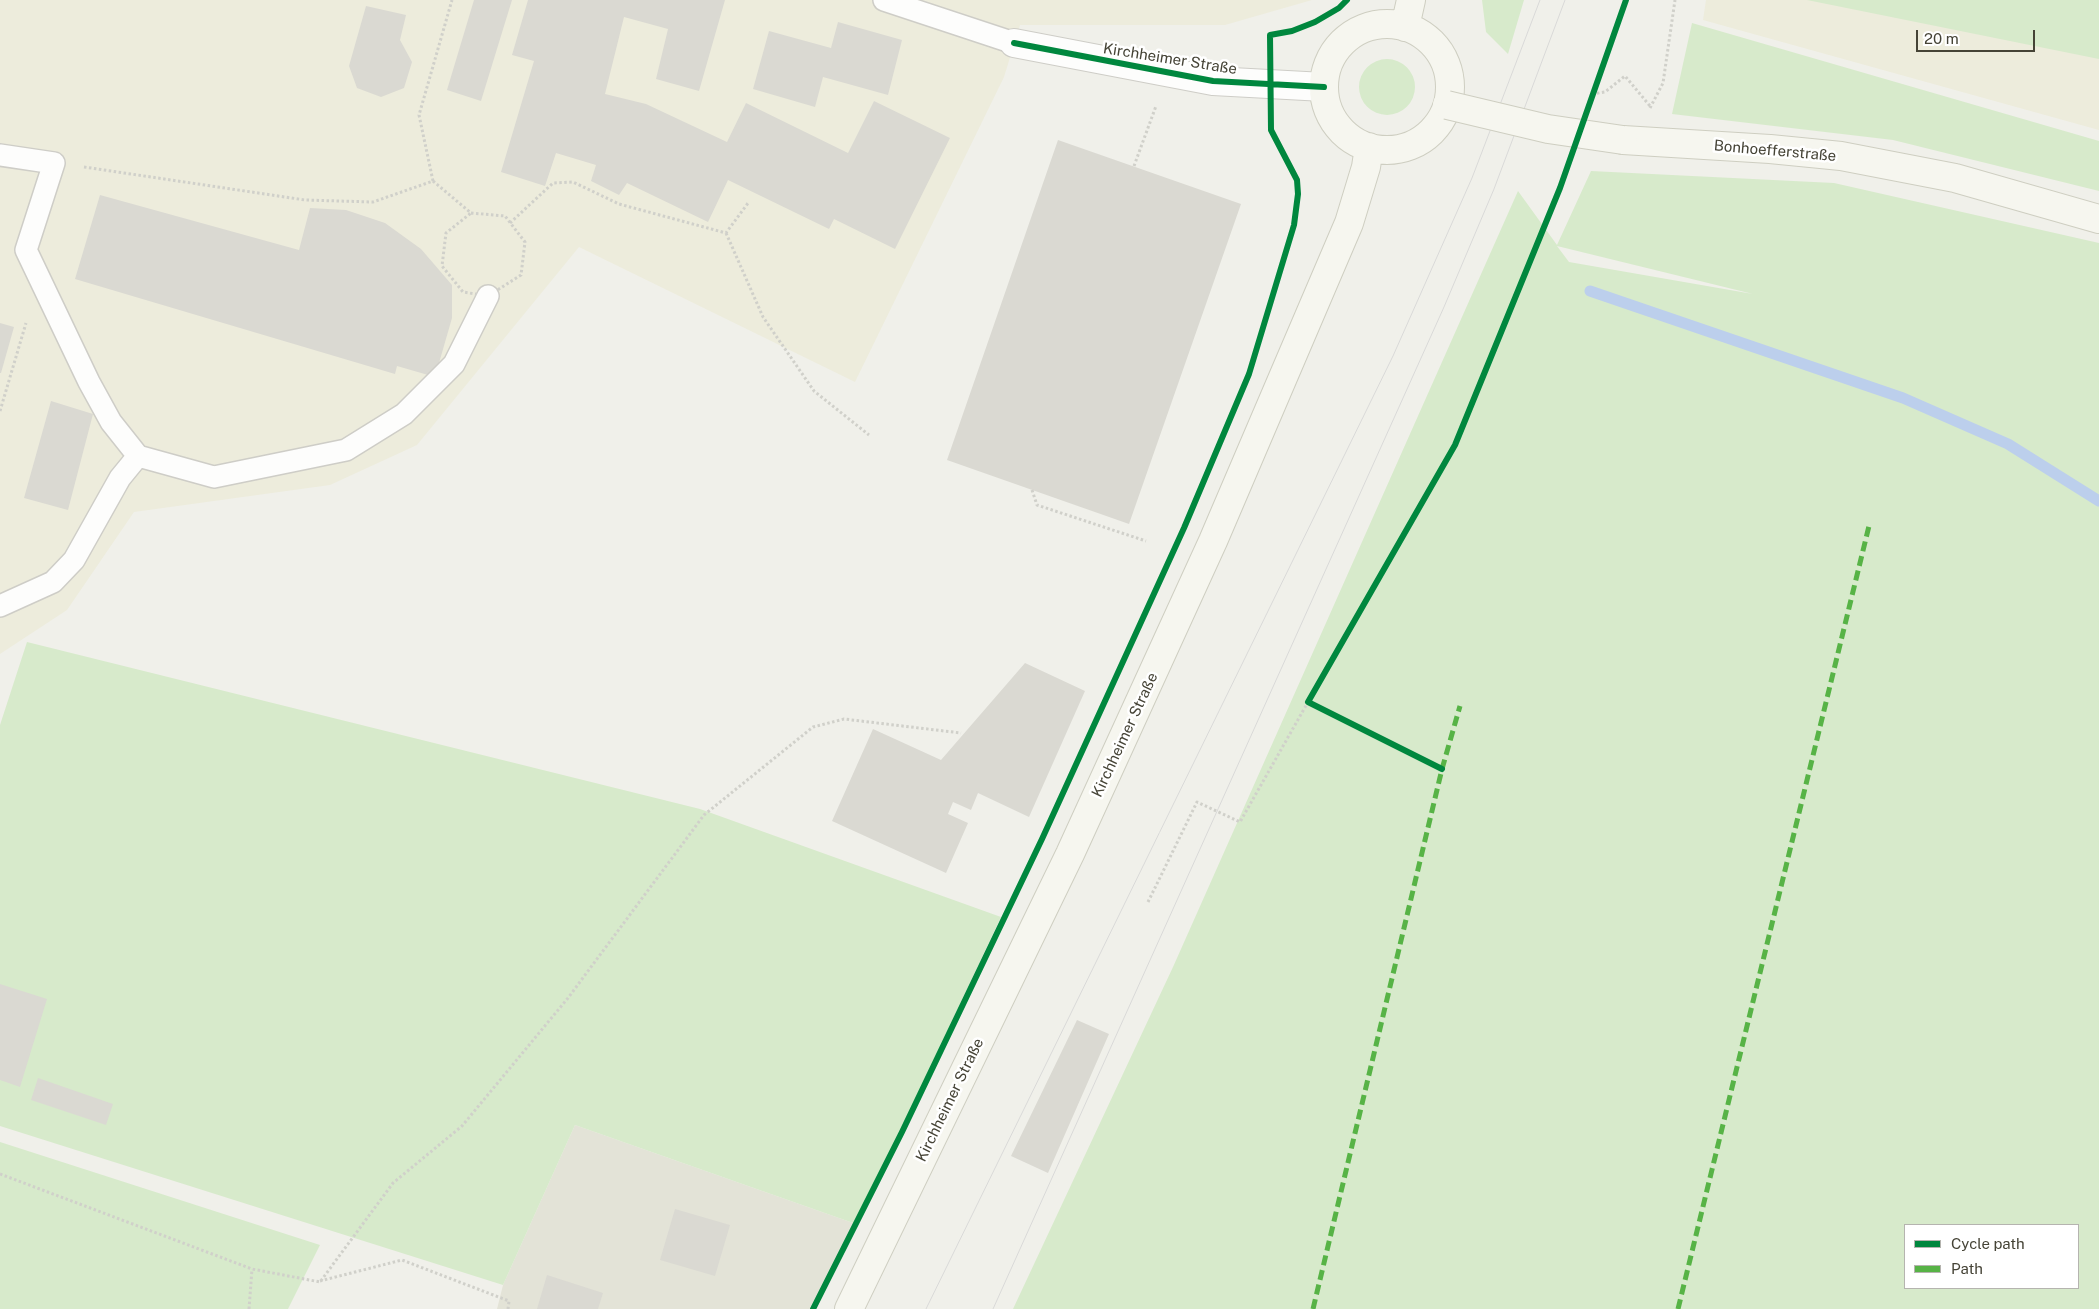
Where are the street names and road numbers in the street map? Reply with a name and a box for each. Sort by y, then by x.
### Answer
street label: Kirchheimer Straße [1102,40,1238,78]
street label: Bonhoefferstraße [1713,137,1837,165]
street label: Kirchheimer Straße [1088,670,1162,800]
street label: Kirchheimer Straße [912,1035,988,1165]

